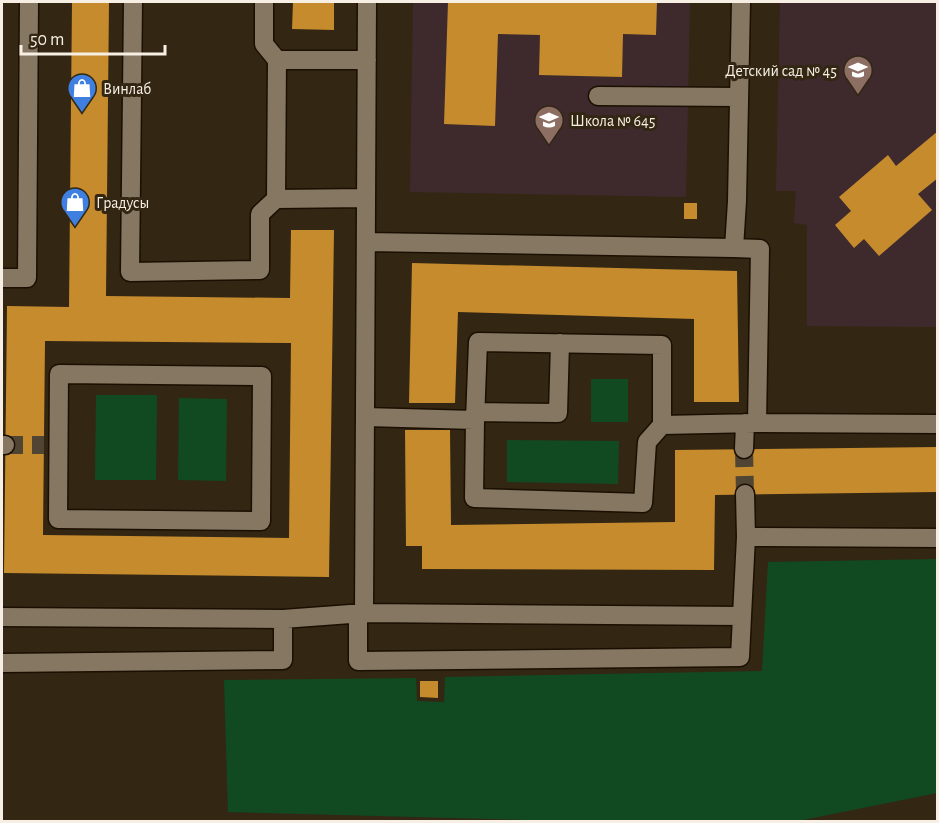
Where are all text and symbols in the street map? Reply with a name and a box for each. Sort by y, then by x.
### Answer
scale bar [21,18,165,56]
text: 50 m [30,31,64,49]
school or university icon: Детский сад № 45 [842,54,874,96]
place label: Детский сад № 45 [725,63,837,79]
shop icon: Винлаб [66,72,98,114]
place label: Винлаб [103,81,151,97]
school or university icon: Школа № 645 [533,104,565,146]
place label: Школа № 645 [570,113,655,129]
shop icon: Градусы [59,186,91,228]
place label: Градусы [96,195,149,212]

